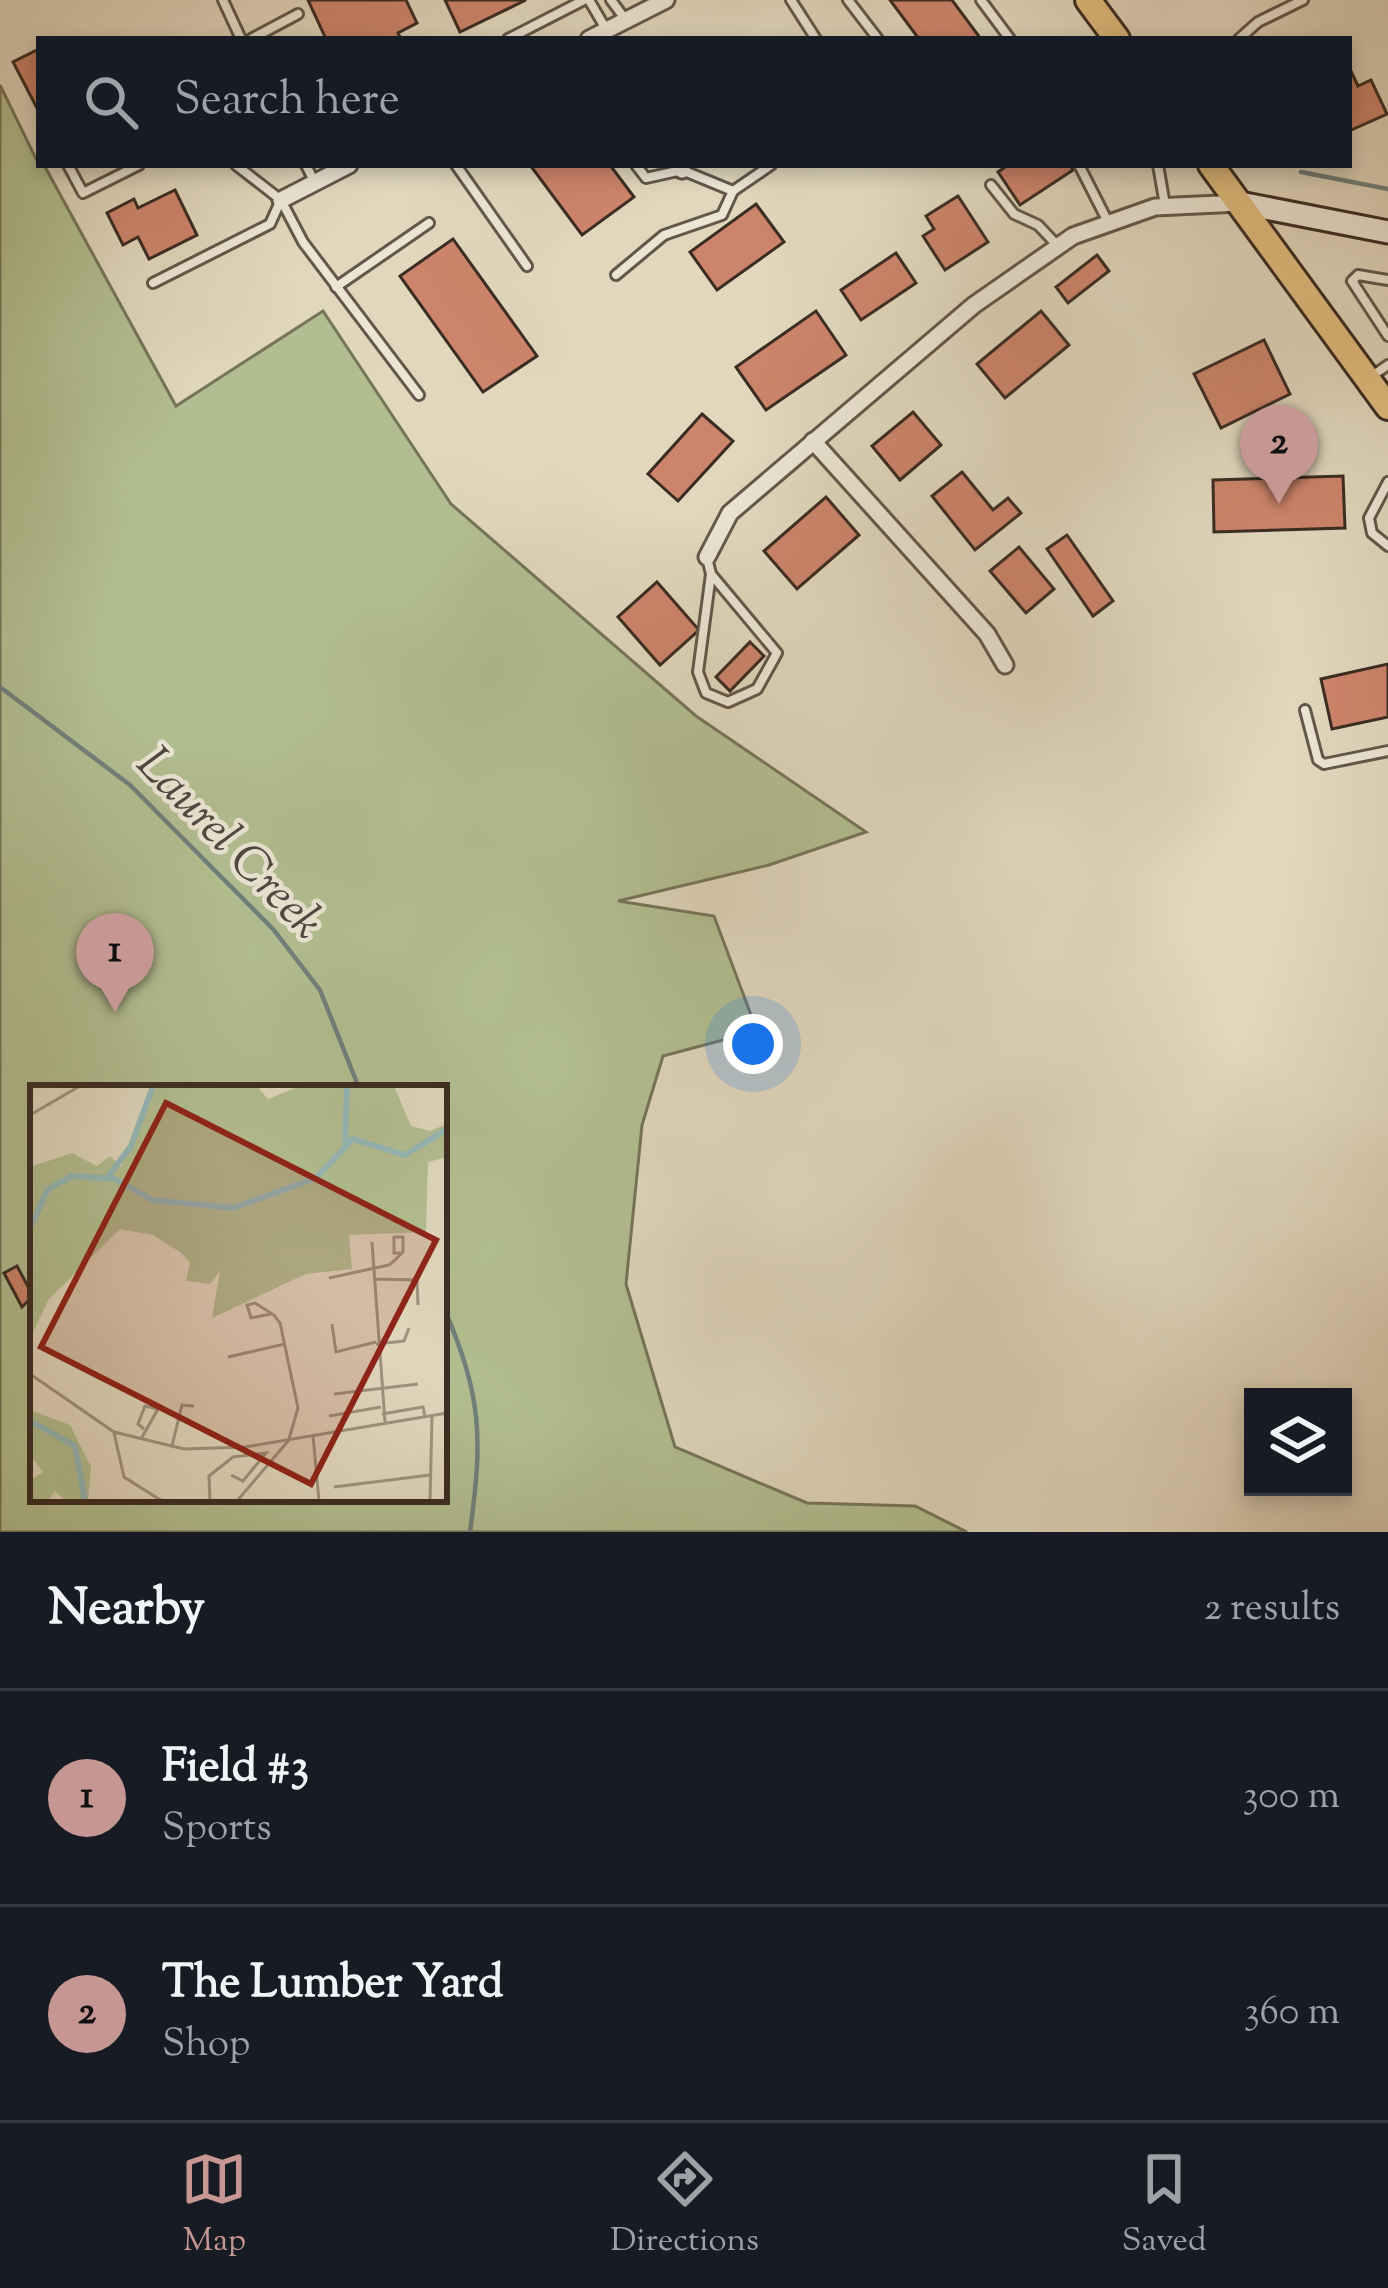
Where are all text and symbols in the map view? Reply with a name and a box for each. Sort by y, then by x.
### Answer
search box [36,36,1352,168]
icon: search [78,69,144,135]
text: Search here [174,70,400,135]
pin: 2 [1240,405,1318,504]
water label: Laurel Creek [118,733,338,957]
pin: 1 [76,913,154,1012]
your location [723,1014,783,1074]
inset map [30,1085,447,1502]
map controls [1244,1388,1352,1496]
button: layers [1244,1388,1352,1496]
text: Nearby [48,1574,205,1647]
text: 2 results [1204,1582,1340,1638]
text: Field #3 [162,1737,309,1802]
text: 1 [80,1770,94,1826]
text: 300 m [1243,1770,1340,1826]
text: Sports [162,1802,272,1858]
text: The Lumber Yard [162,1953,503,2018]
text: 2 [78,1986,96,2042]
text: 360 m [1244,1986,1340,2042]
text: Shop [162,2018,250,2074]
tab: Map [181,2146,247,2266]
tab: Directions [610,2146,759,2266]
tab: Saved [1122,2146,1207,2266]

